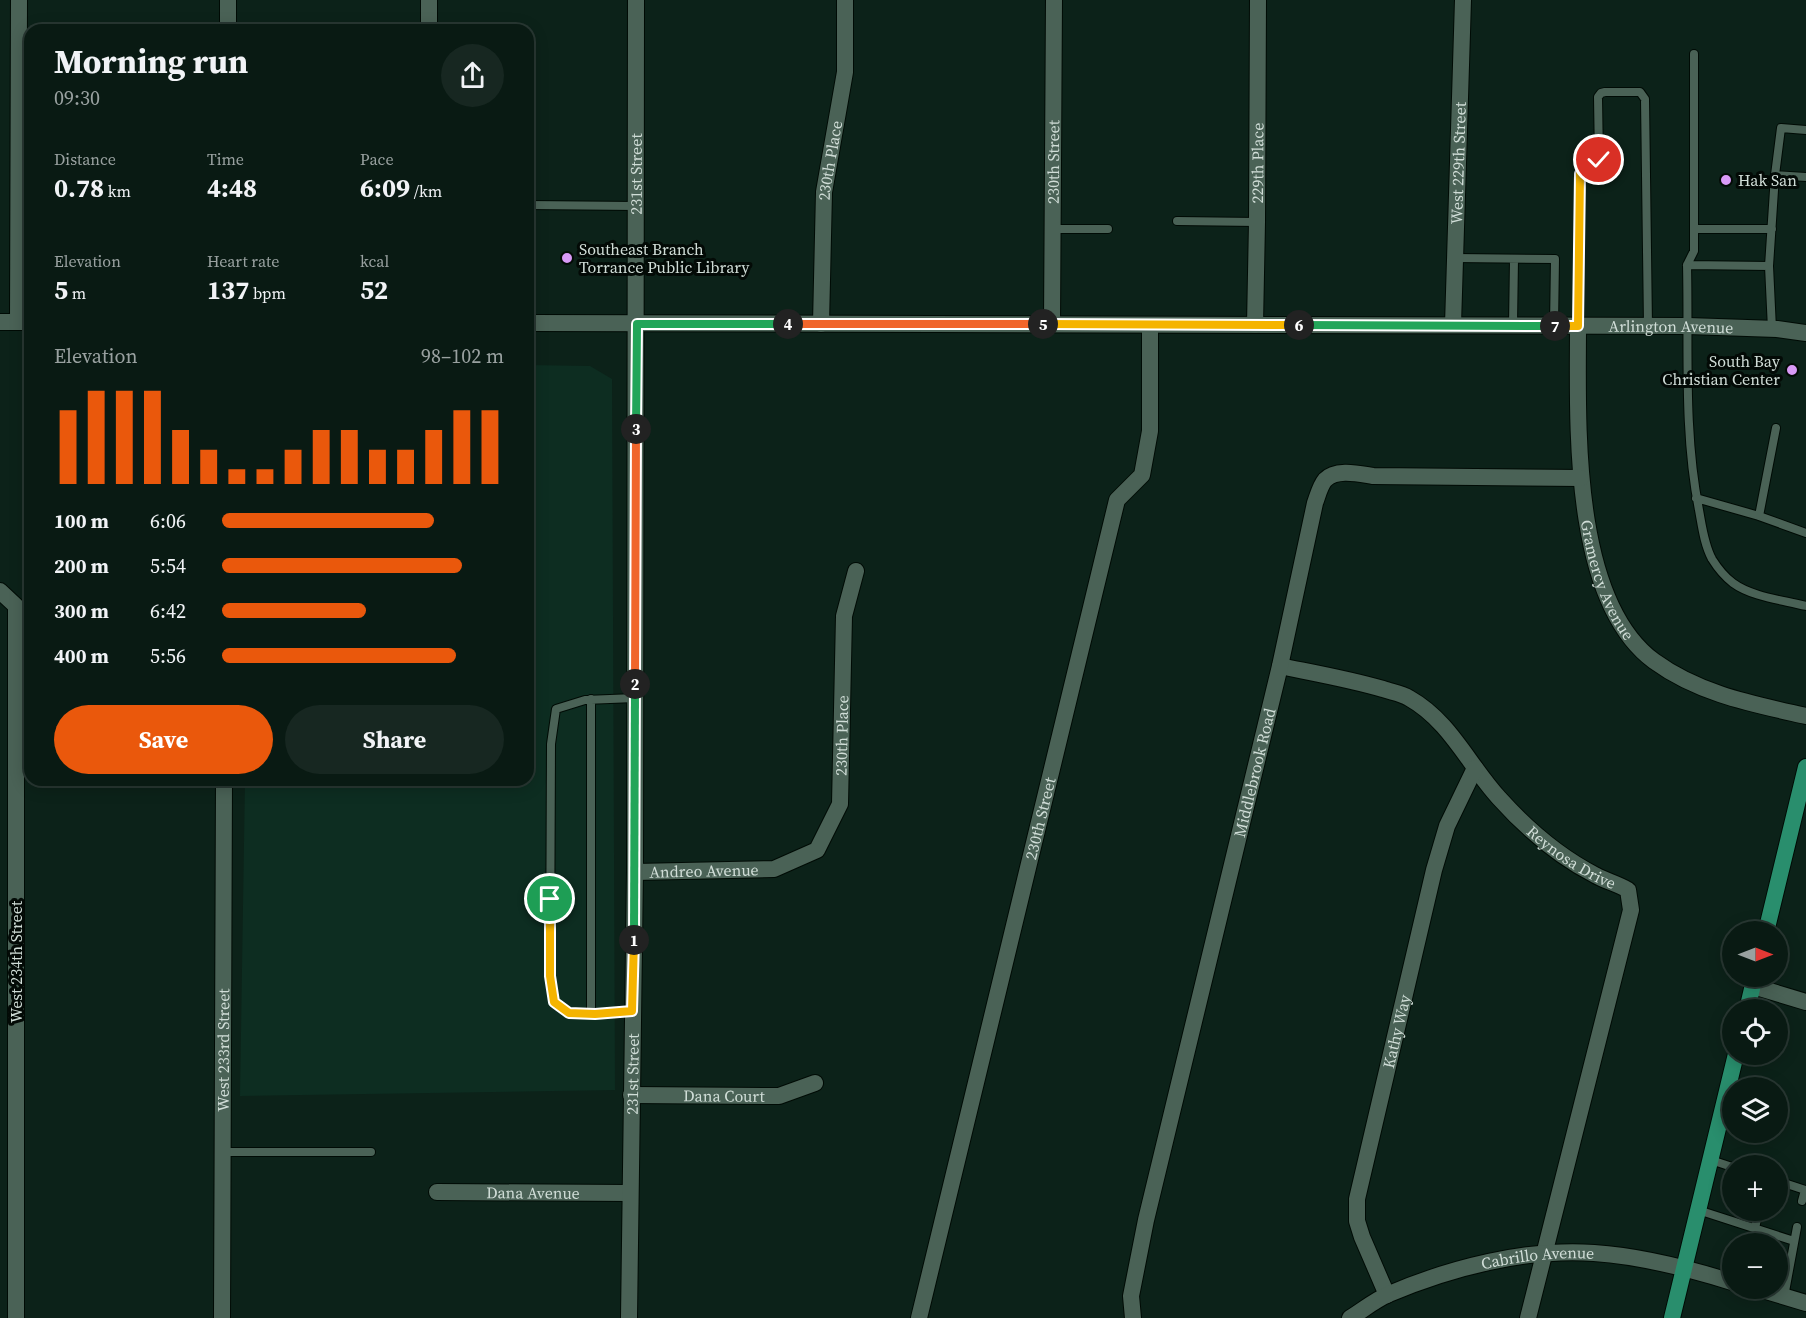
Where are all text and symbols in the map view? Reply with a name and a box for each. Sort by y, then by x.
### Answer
text: Morning run [54,39,248,84]
button: share [441,44,504,107]
text: 09:30 [54,84,100,112]
street label: West 229th Street [1445,101,1471,225]
street label: 230th Place [813,119,847,201]
street label: 230th Street [1042,119,1064,204]
street label: 229th Place [1246,123,1268,203]
street label: 231st Street [625,133,647,215]
pin [1573,134,1624,185]
icon: check [1582,143,1615,176]
text: Distance [54,148,116,170]
text: Time [207,148,244,170]
text: Pace [360,148,394,170]
place label: Hak San [1738,169,1797,191]
text: 0.78 [54,170,104,206]
text: 4:48 [207,170,257,206]
text: 6:09 [360,170,410,206]
marker: Hak San [1719,173,1733,187]
text: km [104,180,131,202]
text: /km [410,180,442,202]
place label: Southeast Branch Torrance Public Library [579,238,750,278]
text: Elevation [54,250,121,272]
text: Heart rate [207,250,279,272]
text: kcal [360,250,389,272]
marker: Southeast Branch Torrance Public Library [560,251,574,265]
text: 5 [54,272,68,308]
text: 137 [207,272,249,308]
text: 52 [360,272,388,308]
text: m [68,282,86,304]
text: bpm [249,282,286,304]
pin: 4 [773,309,803,339]
pin: 5 [1028,309,1058,339]
pin: 6 [1284,310,1314,340]
pin: 7 [1540,311,1570,341]
text: 4 [784,313,792,335]
text: 5 [1039,313,1047,335]
text: 6 [1295,314,1303,336]
text: 7 [1551,315,1559,337]
street label: Arlington Avenue [1609,315,1734,339]
text: Elevation [54,342,138,370]
text: 98–102 m [421,342,504,370]
place label: South Bay Christian Center [1662,350,1781,390]
marker: South Bay Christian Center [1785,363,1799,377]
pin: 3 [621,414,651,444]
text: 3 [632,418,640,440]
text: 100 m [54,507,109,535]
text: 6:06 [150,507,186,535]
street label: Gramercy Avenue [1576,518,1639,645]
text: 200 m [54,552,109,580]
text: 5:54 [150,552,186,580]
text: 300 m [54,597,109,625]
text: 6:42 [150,597,186,625]
text: 400 m [54,642,109,670]
text: 5:56 [150,642,186,670]
pin: 2 [620,669,650,699]
text: 2 [631,673,639,695]
street label: 230th Place [830,695,853,776]
button: Save [54,705,273,774]
button: Share [285,705,504,774]
street label: Middlebrook Road [1228,706,1280,839]
street label: 230th Street [1019,774,1061,862]
street label: Reynosa Drive [1522,820,1619,894]
street label: Andreo Avenue [649,858,759,883]
pin [524,873,575,924]
icon: arrive [533,882,566,915]
street label: West 234th Street [5,900,27,1023]
north arrow [1722,921,1788,987]
map controls [1722,921,1788,1299]
pin: 1 [619,925,649,955]
text: 1 [630,929,638,951]
street label: West 233rd Street [212,988,234,1112]
street label: Kathy Way [1377,992,1416,1070]
button: locate [1722,999,1788,1065]
street label: 231st Street [621,1032,644,1115]
button: layers [1722,1077,1788,1143]
street label: Dana Court [683,1084,766,1107]
button: + [1722,1155,1788,1221]
street label: Dana Avenue [486,1181,580,1204]
button: − [1722,1233,1788,1299]
street label: Cabrillo Avenue [1479,1241,1595,1274]

